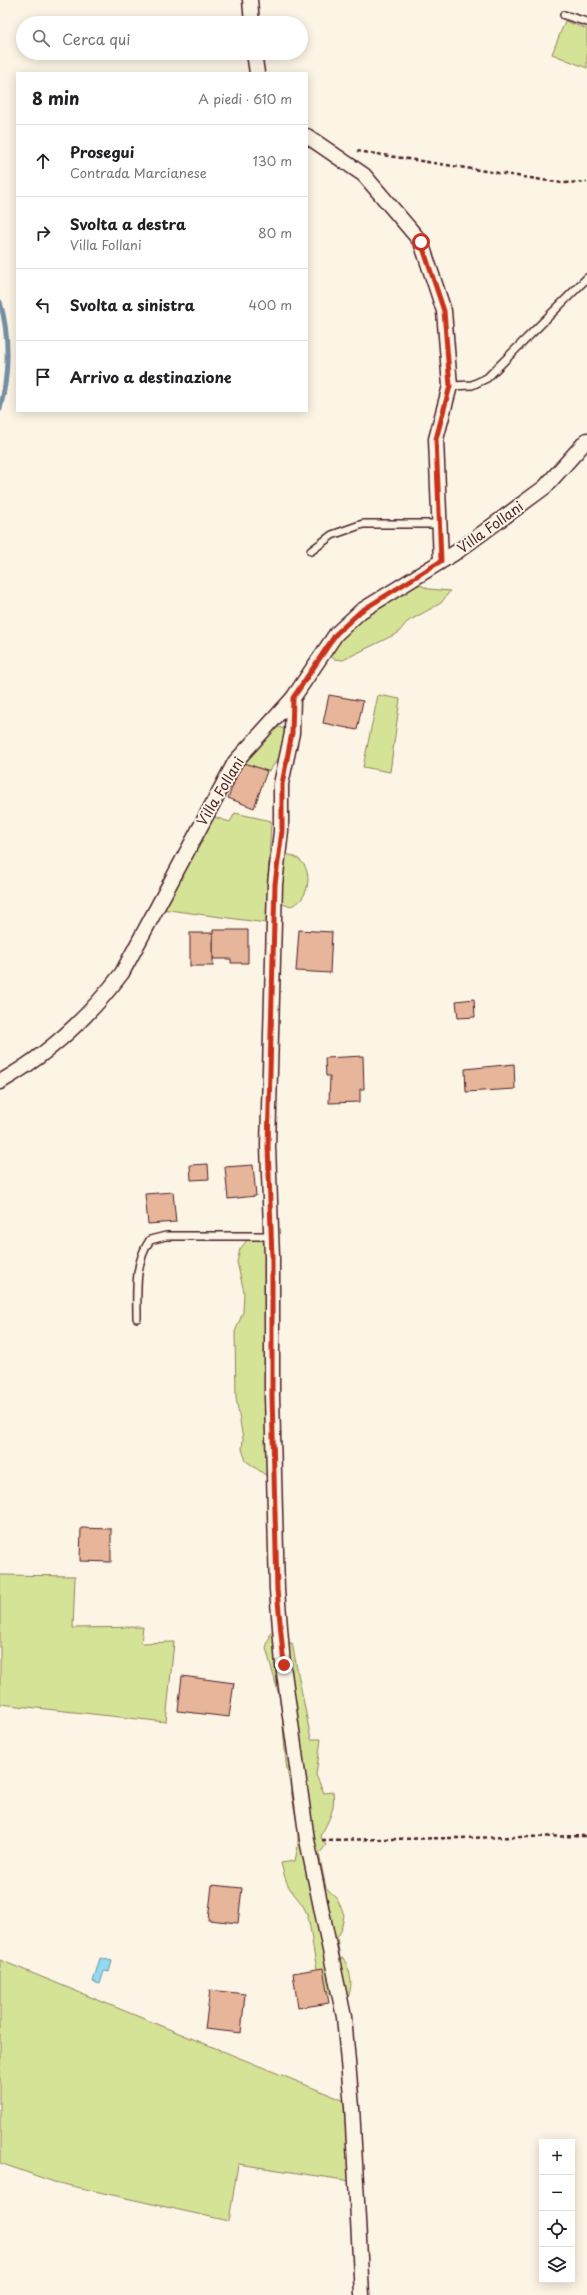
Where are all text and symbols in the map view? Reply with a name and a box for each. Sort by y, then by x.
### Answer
search box [16,16,308,60]
icon: search [30,27,52,49]
text: Cerca qui [62,27,130,50]
text: 8 min [32,85,80,111]
text: A piedi · 610 m [198,89,292,108]
text: Prosegui [70,140,134,163]
icon: ahead [32,150,54,172]
text: 130 m [253,151,292,170]
text: Contrada Marcianese [70,163,207,182]
text: Svolta a destra [70,212,186,235]
icon: right [32,222,54,244]
text: 80 m [258,223,292,242]
route start [412,233,430,251]
text: Villa Follani [70,235,142,254]
text: Svolta a sinistra [70,293,195,316]
icon: left [32,294,54,316]
text: 400 m [249,295,292,314]
text: Arrivo a destinazione [70,365,232,388]
icon: arrive [32,366,54,388]
street label: Villa Follani [453,496,527,558]
street label: Villa Follani [191,753,249,829]
route end [275,1656,293,1674]
map controls [539,2139,575,2283]
button: + [539,2139,575,2175]
button: − [539,2175,575,2211]
button: locate [539,2211,575,2247]
button: layers [539,2247,575,2283]

